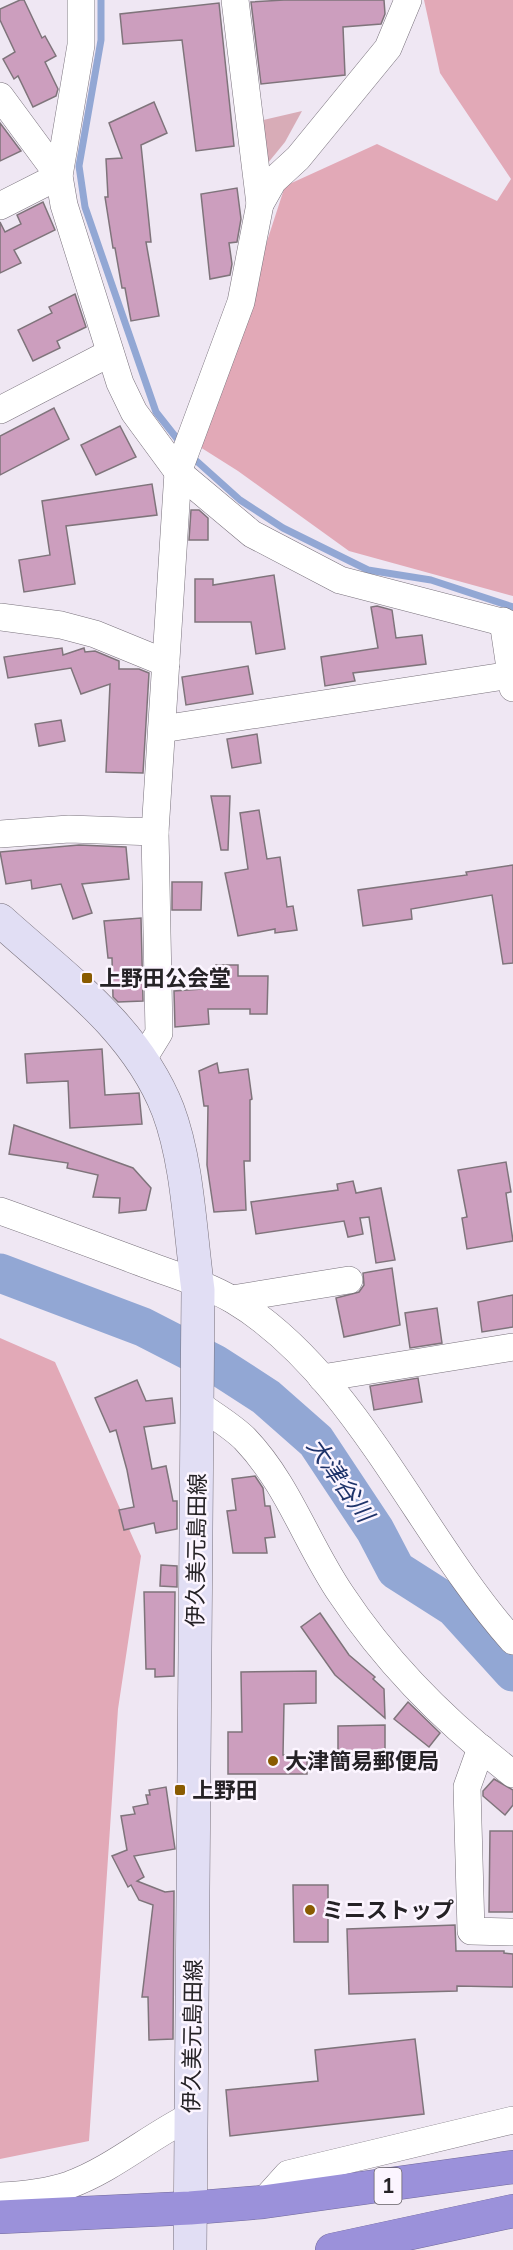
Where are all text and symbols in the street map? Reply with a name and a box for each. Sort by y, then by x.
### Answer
place label: 上野田公会堂 [99,964,231,992]
marker: 上野田公会堂 [80,971,94,985]
water label: 大津谷川 [301,1432,382,1530]
street label: 伊久美元島田線 [181,1473,211,1627]
place label: 大津簡易郵便局 [285,1747,439,1775]
marker: 大津簡易郵便局 [266,1754,280,1768]
place label: 上野田 [192,1776,258,1804]
marker: 上野田 [173,1783,187,1797]
place label: ミニストップ [322,1896,454,1924]
marker: ミニストップ [303,1903,317,1917]
street label: 伊久美元島田線 [177,1959,207,2113]
road number: 1 [374,2168,402,2204]

